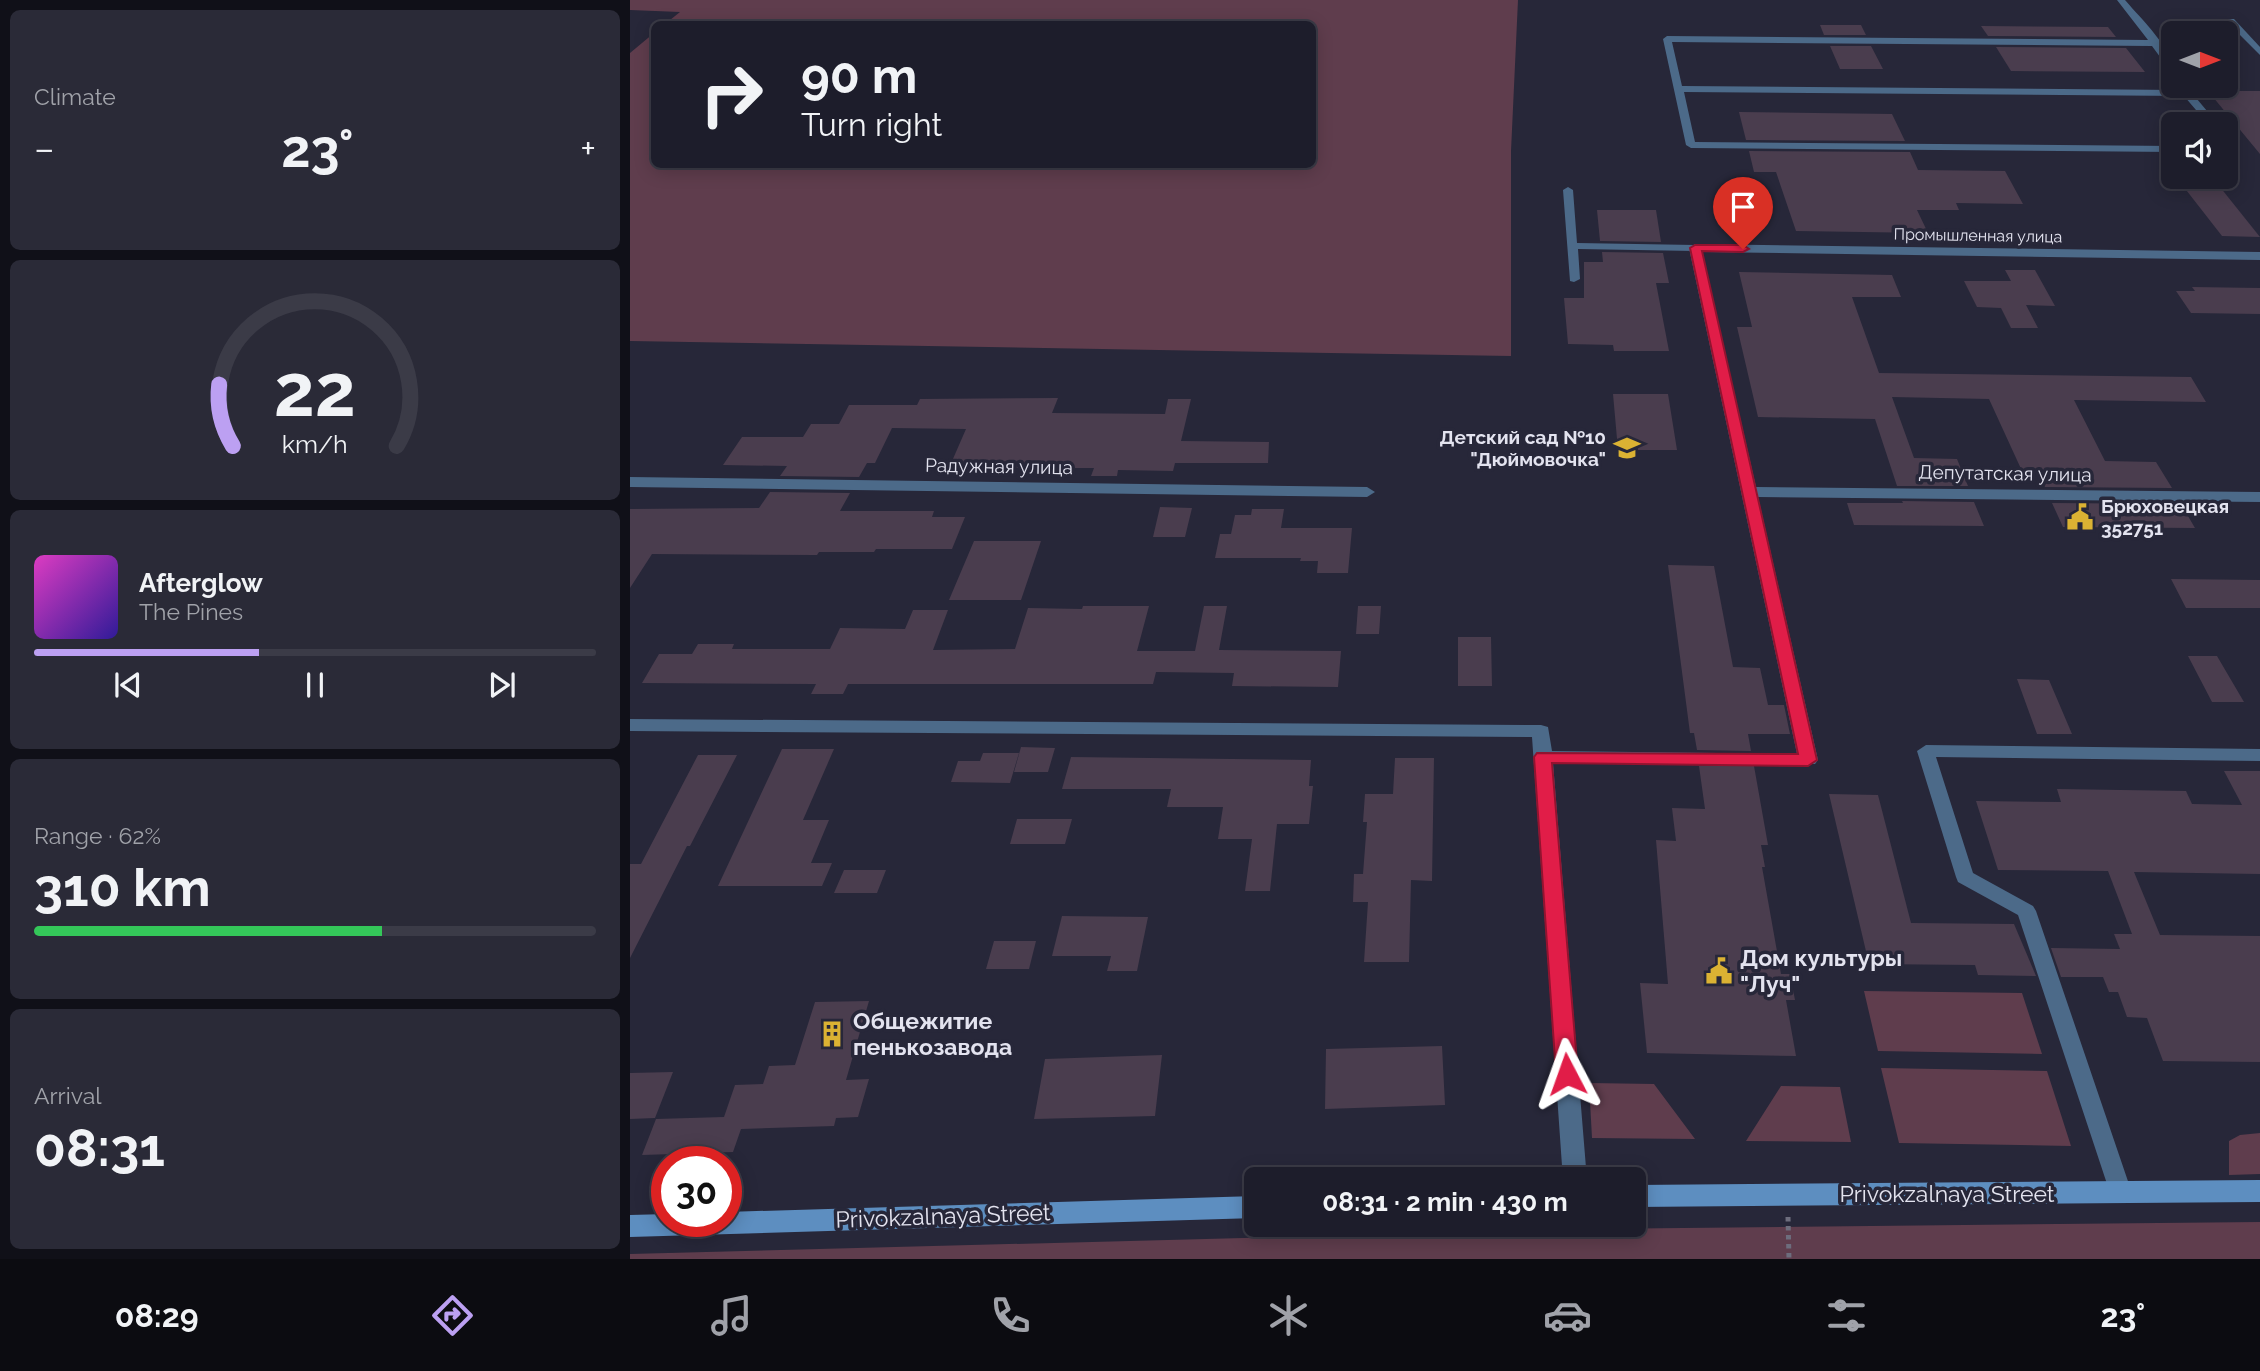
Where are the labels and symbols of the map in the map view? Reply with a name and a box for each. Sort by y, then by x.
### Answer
north arrow [2161,21,2238,98]
pin [1713,177,1773,249]
street label: Промышленная улица [1893,225,2063,246]
place label: Детский сад №10 "Дюймовочка" [1440,426,1606,470]
school or university icon: Детский сад №10 "Дюймовочка" [1612,433,1642,463]
street label: Радужная улица [925,454,1073,478]
street label: Депутатская улица [1918,460,2092,486]
place label: Брюховецкая 352751 [2101,495,2229,539]
public building icon: Брюховецкая 352751 [2065,502,2095,532]
place label: Дом культуры "Луч" [1740,944,1902,997]
public building icon: Дом культуры "Луч" [1704,956,1734,986]
place label: Общежитие пенькозавода [853,1007,1012,1060]
building icon: Общежитие пенькозавода [817,1019,847,1049]
position arrow [1530,1037,1604,1111]
speed limit sign: 30 [651,1146,742,1237]
street label: Privokzalnaya Street [1839,1180,2055,1207]
street label: Privokzalnaya Street [835,1198,1051,1233]

